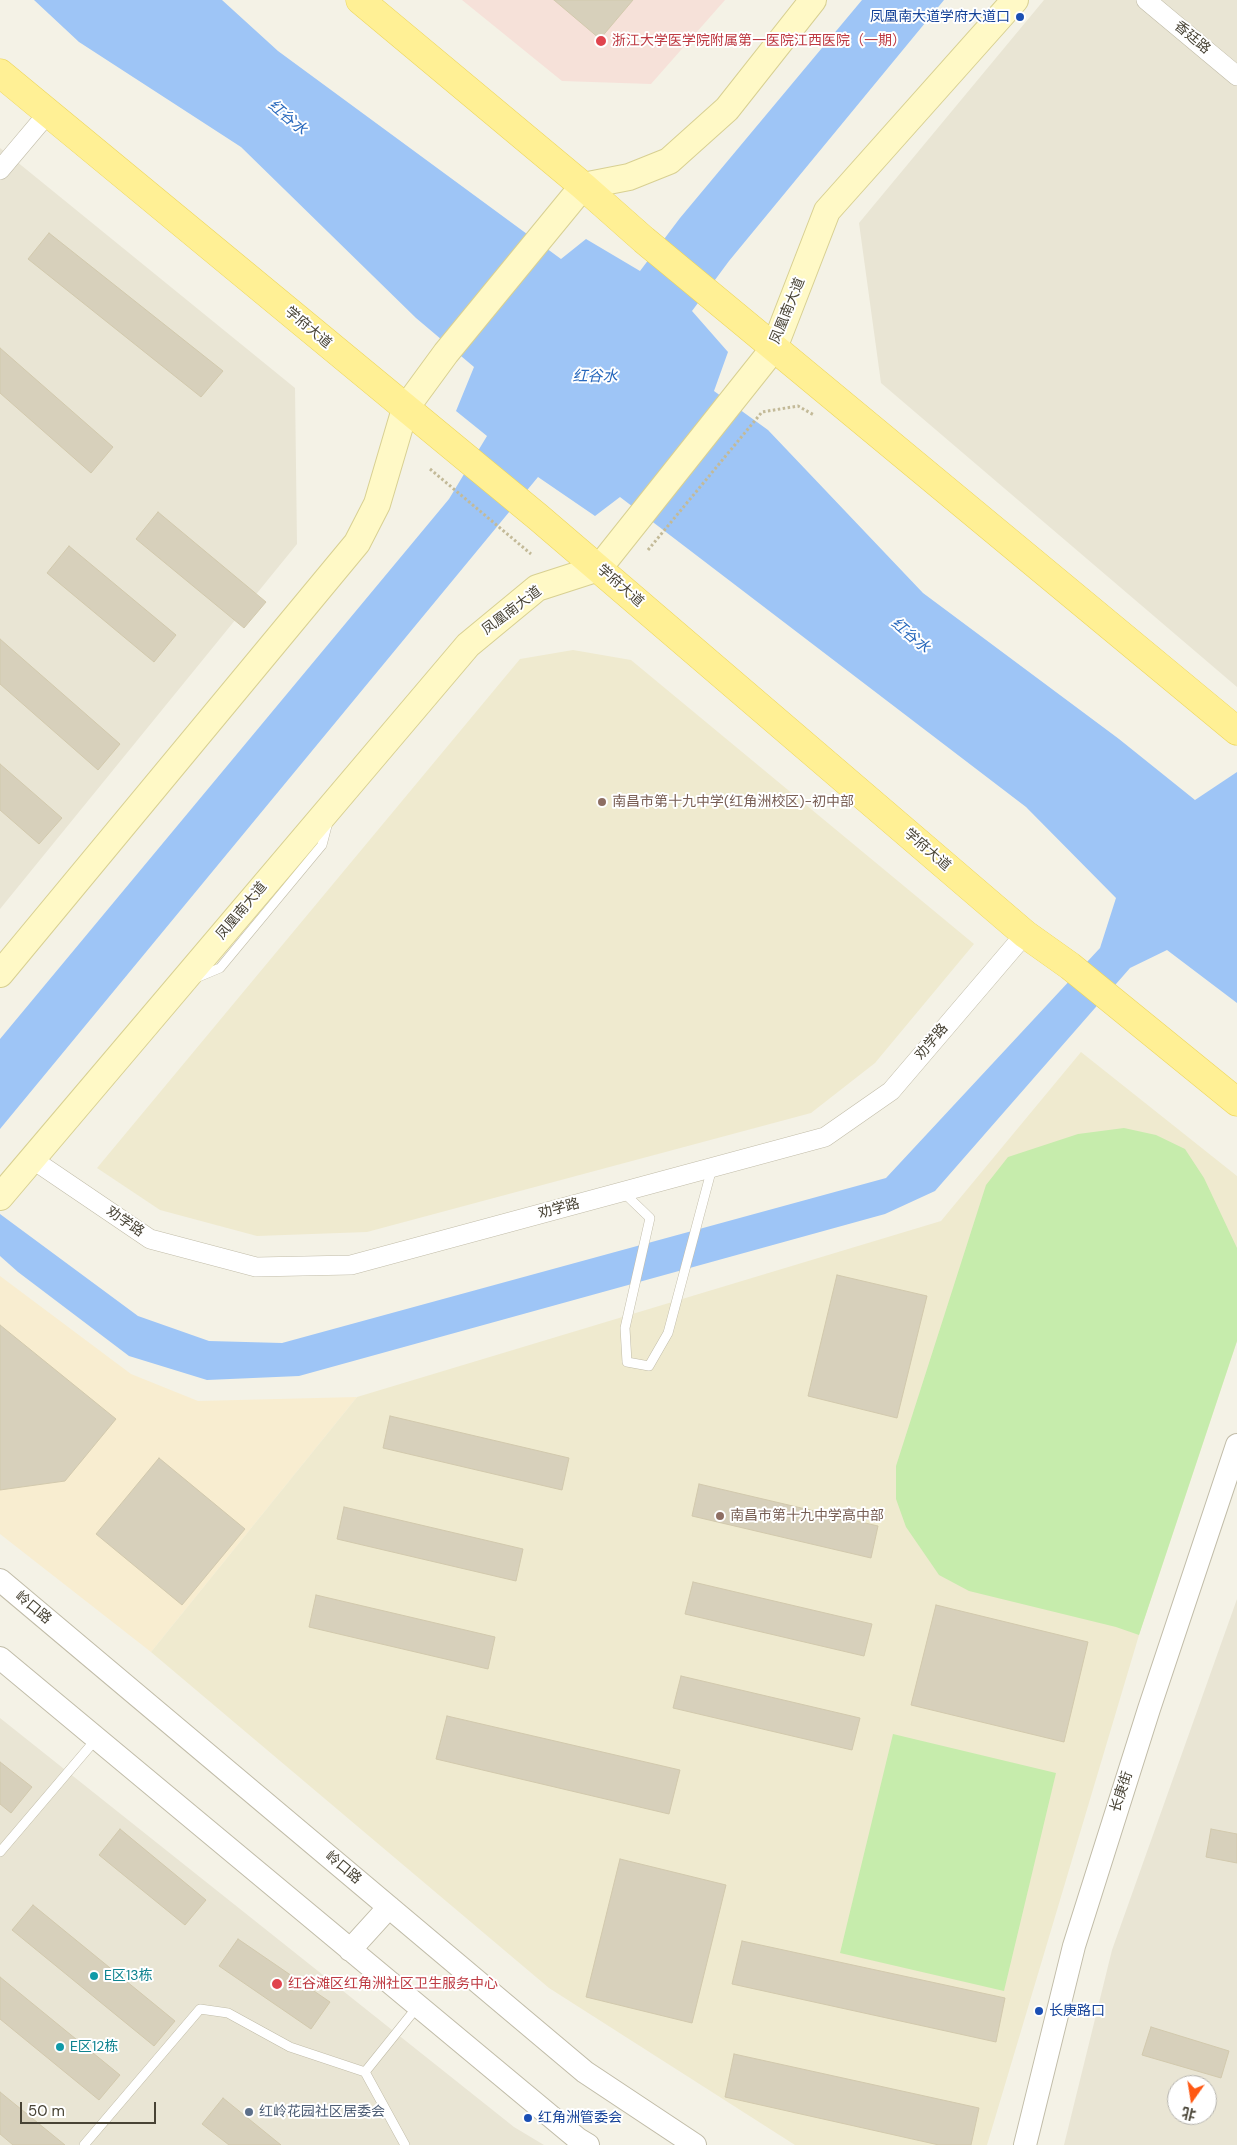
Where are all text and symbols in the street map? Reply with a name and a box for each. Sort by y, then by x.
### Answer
place label: 凤凰南大道学府大道口 [870,9,1010,25]
marker: 凤凰南大道学府大道口 [1014,11,1026,23]
street label: 香廷路 [1171,18,1213,58]
place label: 浙江大学医学院附属第一医院江西医院（一期） [612,33,906,49]
marker: 浙江大学医学院附属第一医院江西医院（一期） [594,34,608,48]
water label: 红谷水 [264,97,310,139]
street label: 凤凰南大道 [767,275,809,347]
street label: 学府大道 [281,304,335,352]
water label: 红谷水 [573,368,617,386]
street label: 学府大道 [593,561,647,611]
street label: 凤凰南大道 [479,583,545,639]
water label: 红谷水 [887,615,933,657]
place label: 南昌市第十九中学(红角洲校区)-初中部 [612,794,854,810]
marker: 南昌市第十九中学(红角洲校区)-初中部 [596,796,608,808]
street label: 学府大道 [900,825,954,875]
street label: 凤凰南大道 [213,879,271,943]
street label: 劝学路 [912,1021,952,1063]
street label: 劝学路 [537,1195,581,1223]
street label: 劝学路 [103,1203,147,1241]
place label: 南昌市第十九中学高中部 [730,1508,884,1524]
marker: 南昌市第十九中学高中部 [714,1510,726,1522]
street label: 岭口路 [12,1588,54,1628]
street label: 长庚街 [1108,1769,1136,1815]
street label: 岭口路 [322,1848,364,1888]
place label: E区13栋 [104,1968,153,1984]
marker: E区13栋 [88,1970,100,1982]
place label: 红谷滩区红角洲社区卫生服务中心 [288,1976,498,1992]
marker: 红谷滩区红角洲社区卫生服务中心 [270,1977,284,1991]
place label: 长庚路口 [1049,2003,1105,2019]
marker: 长庚路口 [1033,2005,1045,2017]
place label: E区12栋 [70,2039,118,2055]
marker: E区12栋 [54,2041,66,2053]
north arrow [1167,2075,1217,2125]
scale bar [22,2092,159,2124]
text: 50 m [28,2101,65,2121]
text: 北 [1180,2103,1198,2124]
place label: 红岭花园社区居委会 [259,2104,385,2120]
marker: 红岭花园社区居委会 [243,2106,255,2118]
place label: 红角洲管委会 [538,2110,622,2126]
marker: 红角洲管委会 [522,2112,534,2124]

